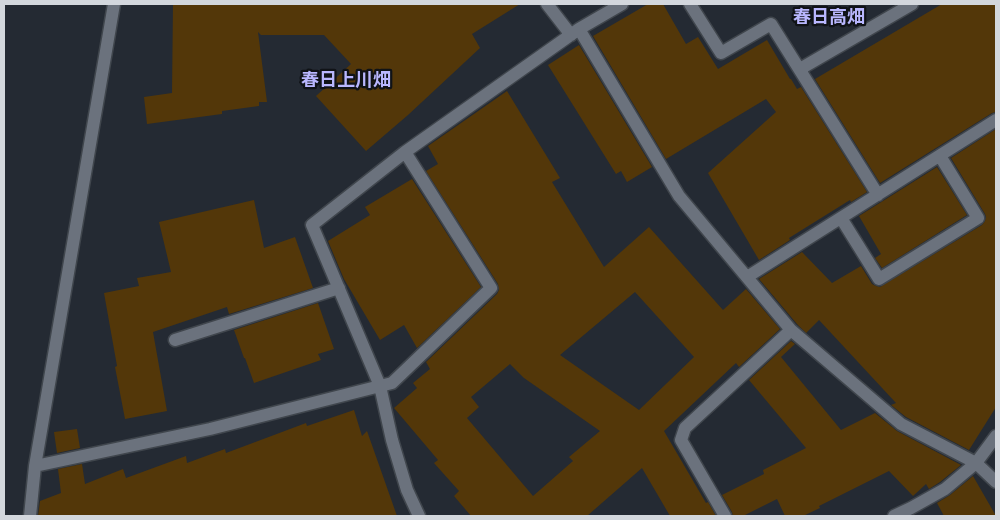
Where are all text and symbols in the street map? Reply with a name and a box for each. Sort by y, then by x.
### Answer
district label: 春日高畑 [793,8,865,30]
district label: 春日上川畑 [301,71,391,93]

